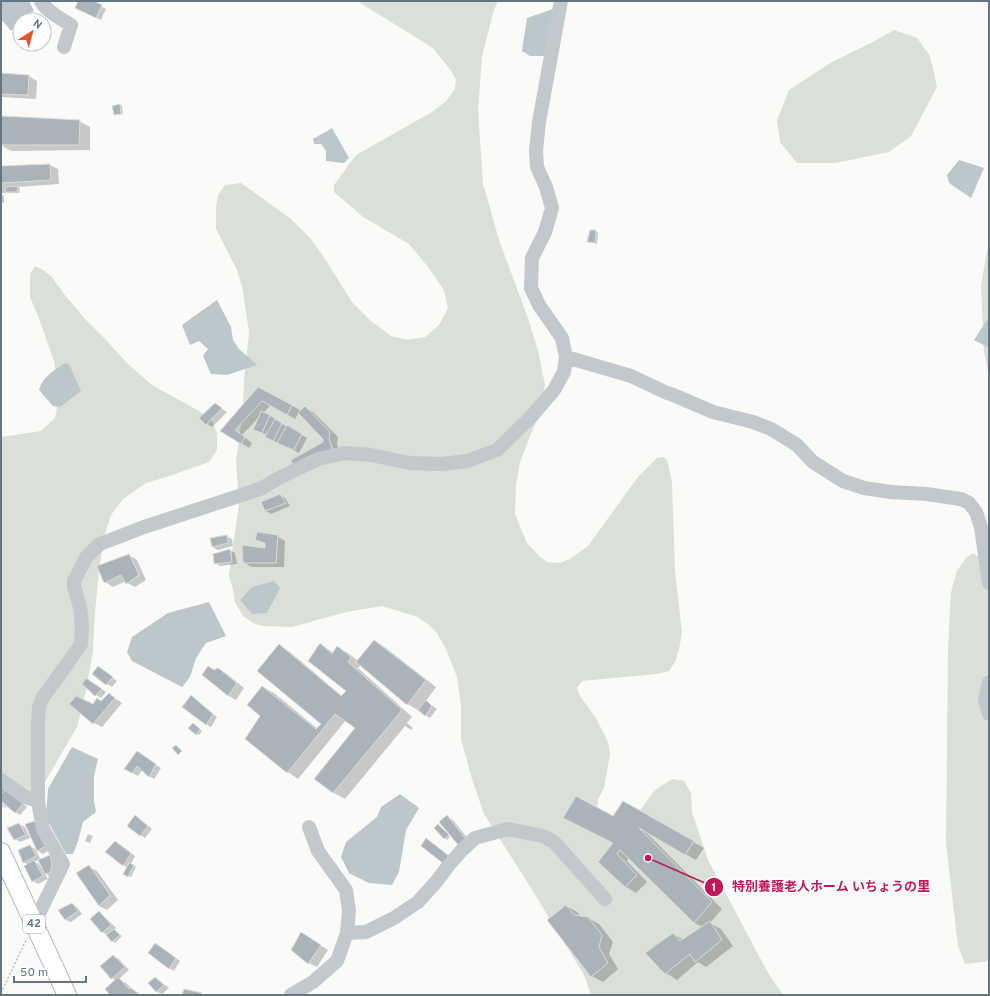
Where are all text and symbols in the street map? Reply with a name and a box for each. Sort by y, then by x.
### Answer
north arrow [12,12,52,52]
text: N [30,17,45,33]
callout: 特別養護老人ホーム いちょうの里 [704,874,938,899]
text: 特別養護老人ホーム いちょうの里 [732,879,930,896]
text: 1 [712,880,716,896]
road number: 42 [23,915,45,933]
scale bar [14,958,86,984]
text: 50 m [20,965,48,981]

